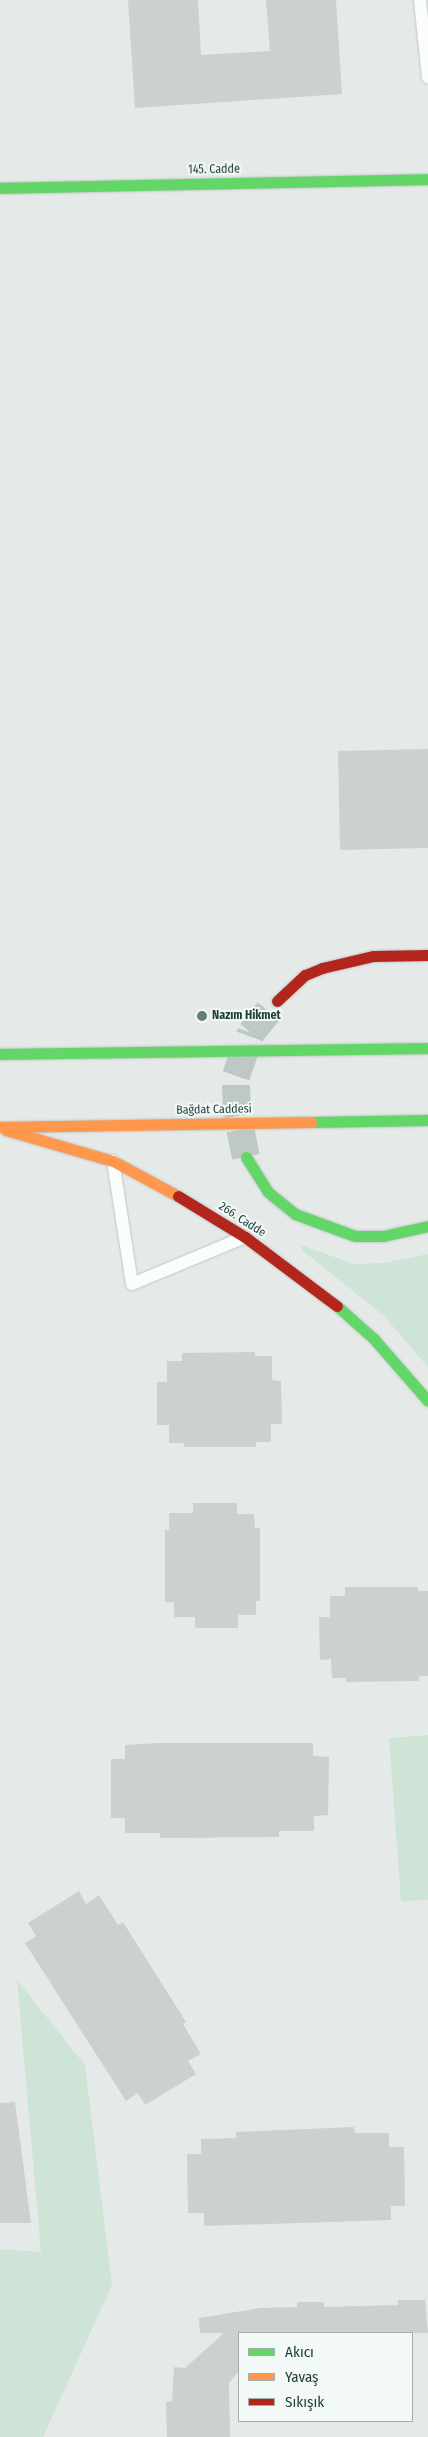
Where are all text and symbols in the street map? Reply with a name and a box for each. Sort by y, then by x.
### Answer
street label: 145. Cadde [188,162,240,178]
place label: Nazım Hikmet [212,1009,281,1023]
marker: Nazım Hikmet [196,1010,208,1022]
street label: Bağdat Caddesi [176,1102,252,1118]
street label: 266. Cadde [216,1199,268,1241]
legend [238,2332,413,2422]
text: Akıcı [285,2343,314,2361]
text: Yavaş [285,2368,319,2386]
text: Sıkışık [285,2393,324,2411]

